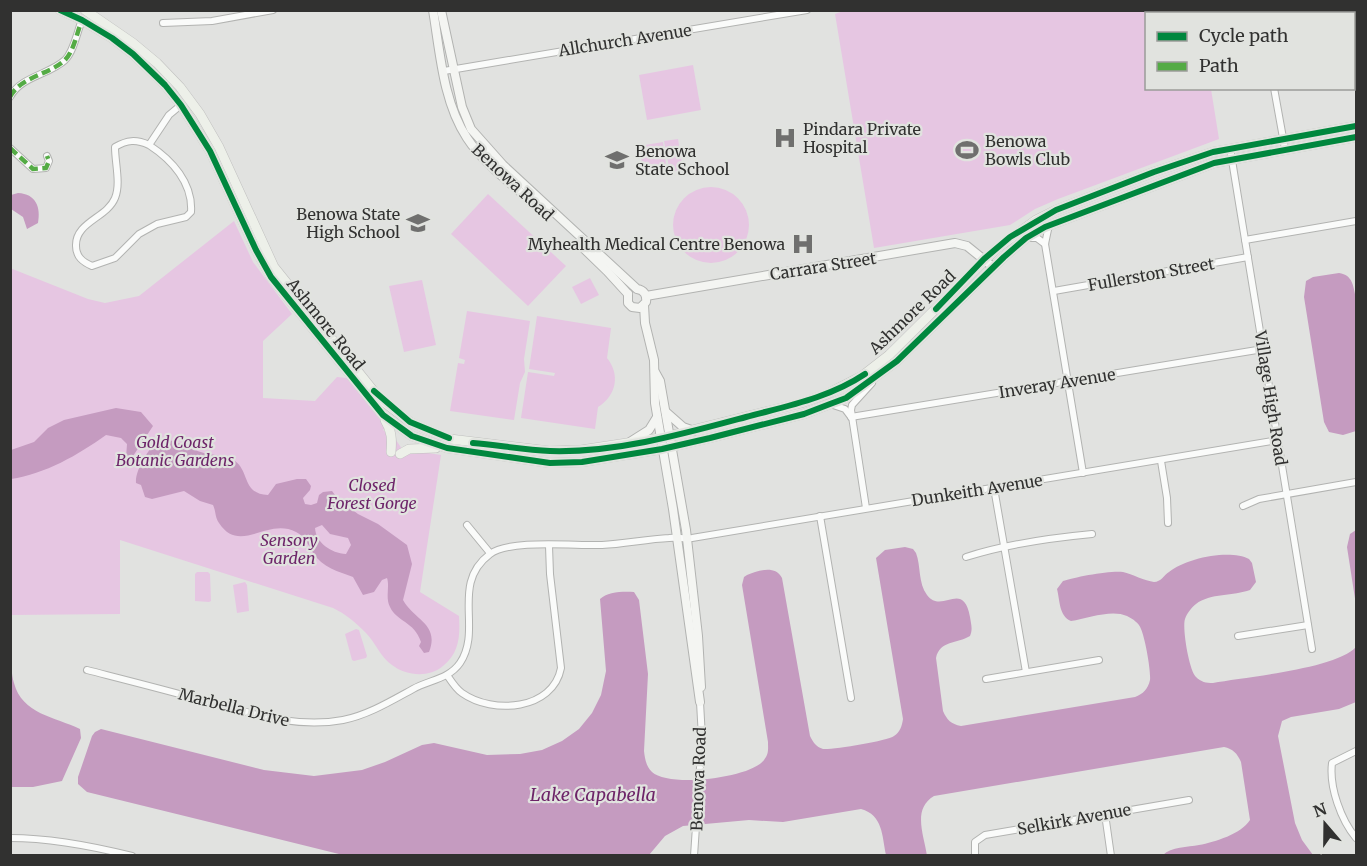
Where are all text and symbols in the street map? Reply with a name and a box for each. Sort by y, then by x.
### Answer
legend [1145,12,1355,90]
street label: Allchurch Avenue [556,20,693,61]
text: Cycle path [1199,24,1289,47]
text: Path [1199,54,1239,77]
place label: Pindara Private Hospital [803,119,921,157]
hospital icon: Pindara Private Hospital [772,125,798,151]
place label: Benowa Bowls Club [985,131,1070,169]
sports icon: Benowa Bowls Club [954,137,980,163]
street label: Benowa Road [468,139,558,225]
place label: Benowa State School [635,141,729,179]
school or university icon: Benowa State School [604,147,630,173]
place label: Benowa State High School [296,204,400,242]
school or university icon: Benowa State High School [405,210,431,236]
hospital icon: Myhealth Medical Centre Benowa [790,231,816,257]
place label: Myhealth Medical Centre Benowa [528,234,785,254]
street label: Carrara Street [769,248,878,284]
street label: Fullerston Street [1086,253,1217,295]
street label: Ashmore Road [864,266,960,359]
street label: Ashmore Road [282,273,369,374]
street label: Village High Road [1250,328,1292,467]
street label: Inveray Avenue [997,364,1117,402]
park label: Gold Coast Botanic Gardens [116,432,235,470]
street label: Dunkeith Avenue [910,470,1044,510]
park label: Closed Forest Gorge [326,475,417,513]
park label: Sensory Garden [260,530,318,568]
street label: Marbella Drive [177,684,291,730]
street label: Benowa Road [686,726,710,831]
water label: Lake Capabella [530,783,656,806]
north arrow [1295,794,1355,854]
text: N [1311,798,1330,821]
street label: Selkirk Avenue [1015,799,1133,839]

